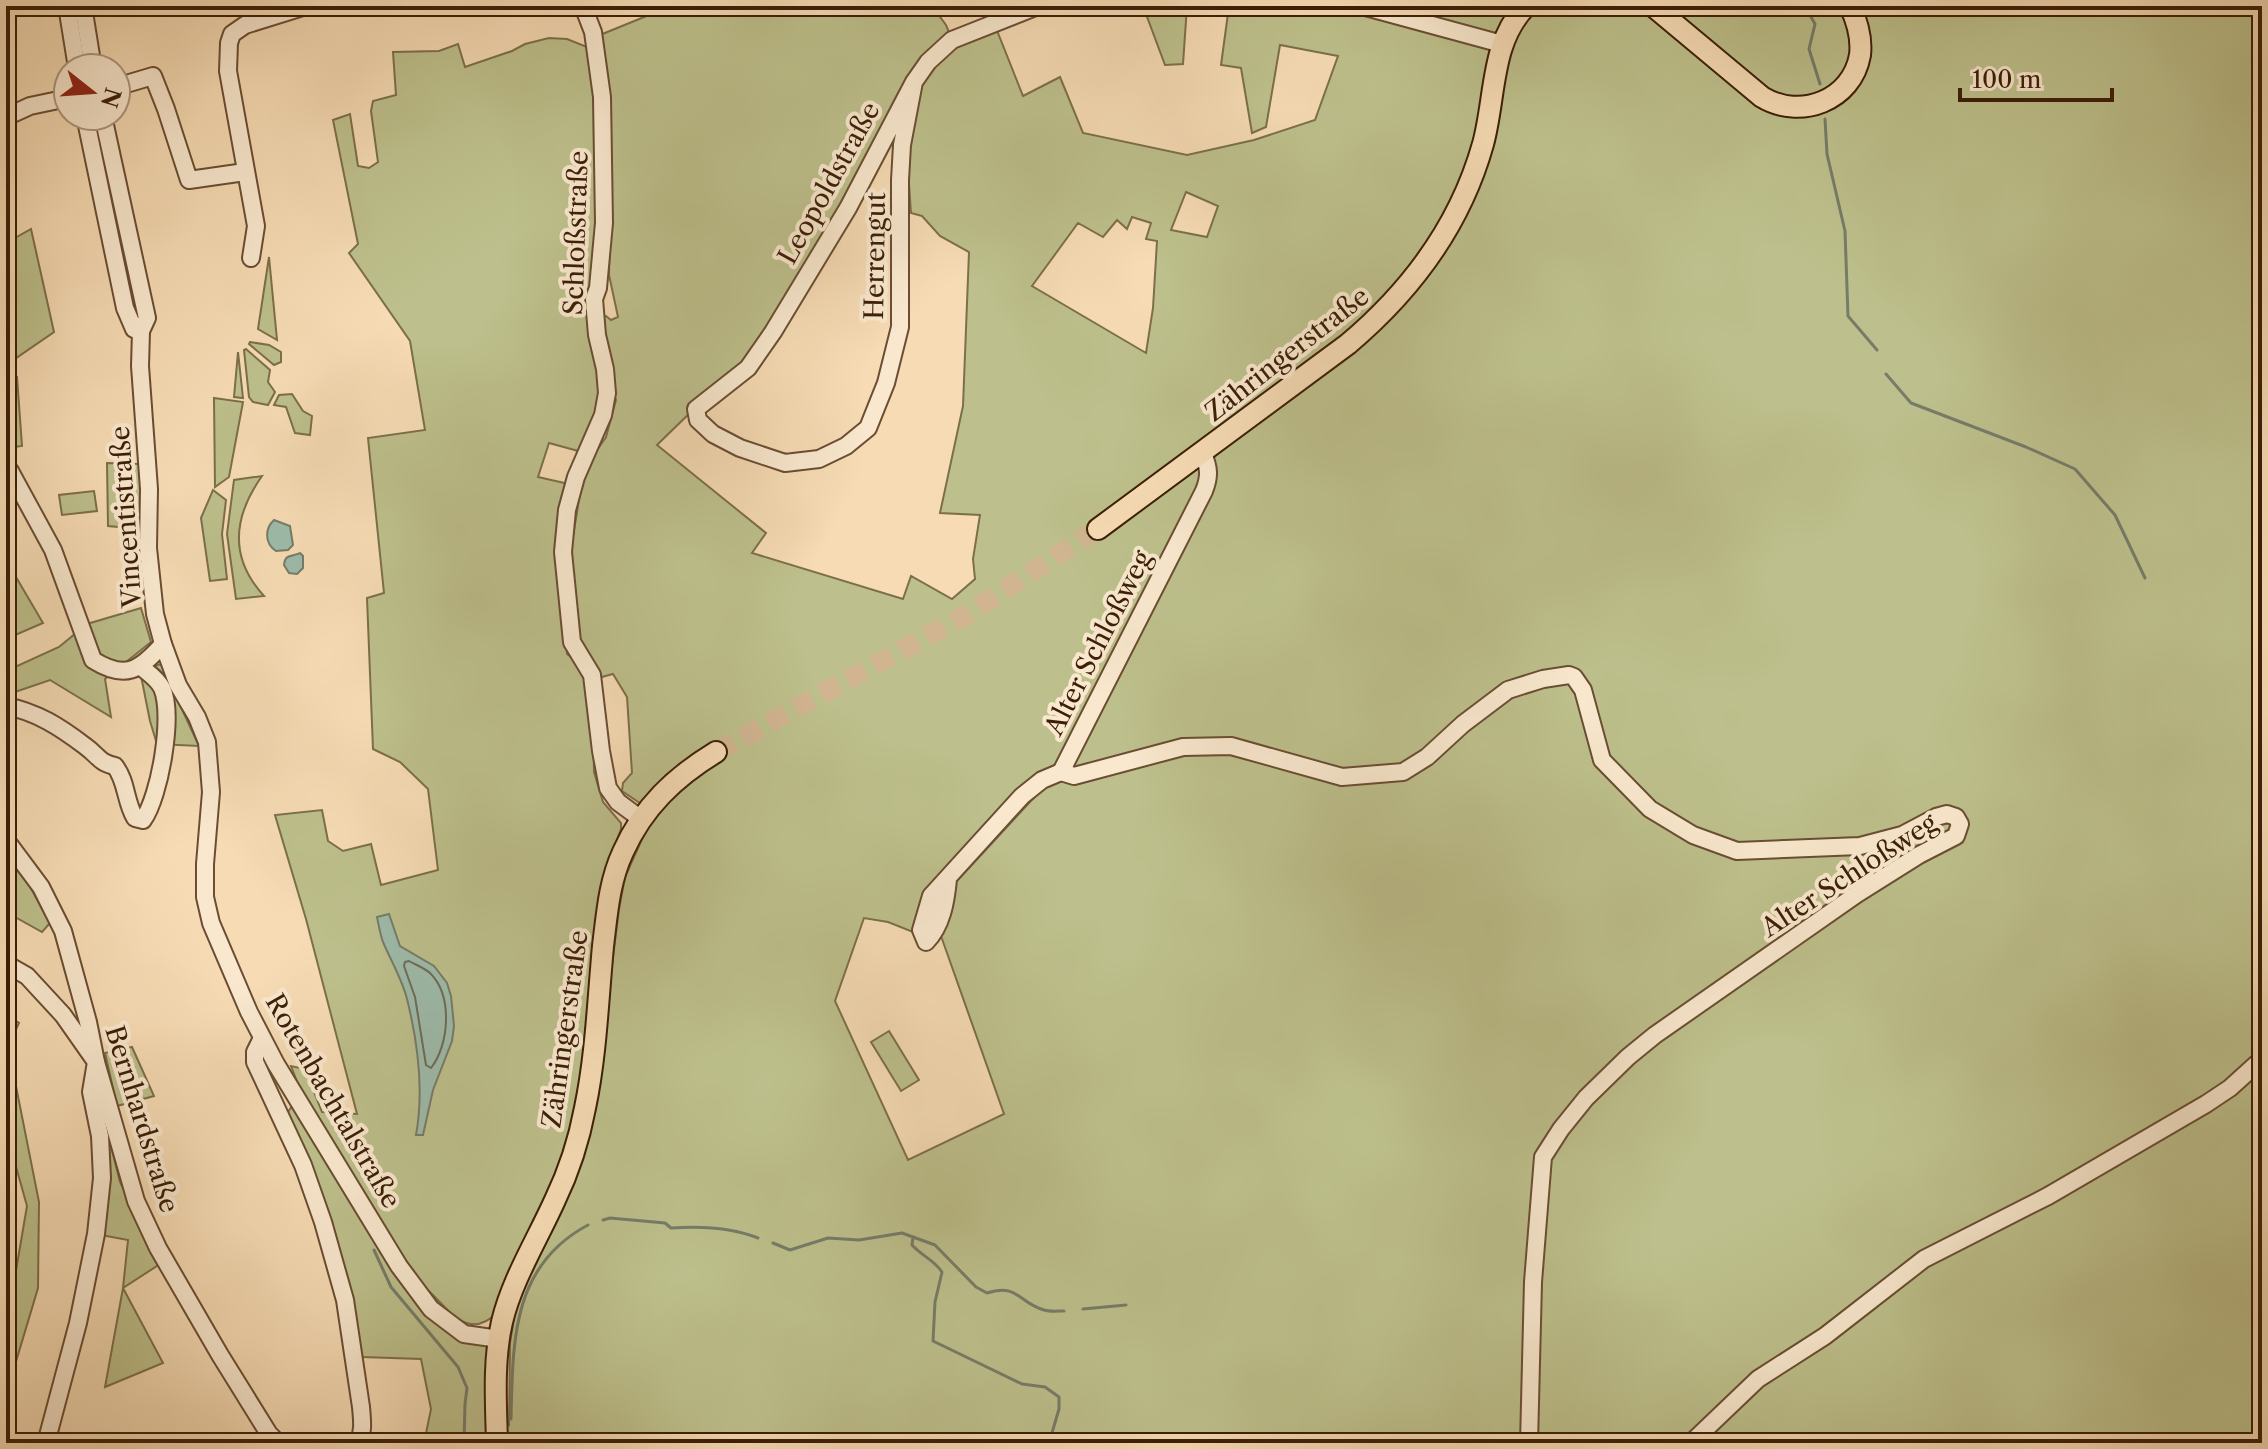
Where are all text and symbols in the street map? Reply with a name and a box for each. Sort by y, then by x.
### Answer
north arrow [52,52,132,132]
scale bar [1960,52,2112,102]
text: 100 m [1972,65,2041,94]
text: N [95,85,126,111]
street label: Leopoldstraße [771,96,887,270]
street label: Schloßstraße [557,150,595,316]
street label: Herrengut [858,191,892,320]
street label: Zähringerstraße [1199,280,1375,428]
street label: Vincentistraße [104,425,148,610]
street label: Alter Schloßweg [1037,545,1159,742]
street label: Alter Schloßweg [1754,806,1943,944]
street label: Zähringerstraße [535,928,595,1130]
street label: Rotenbachtalstraße [259,988,407,1214]
street label: Bernhardstraße [98,1022,186,1216]

